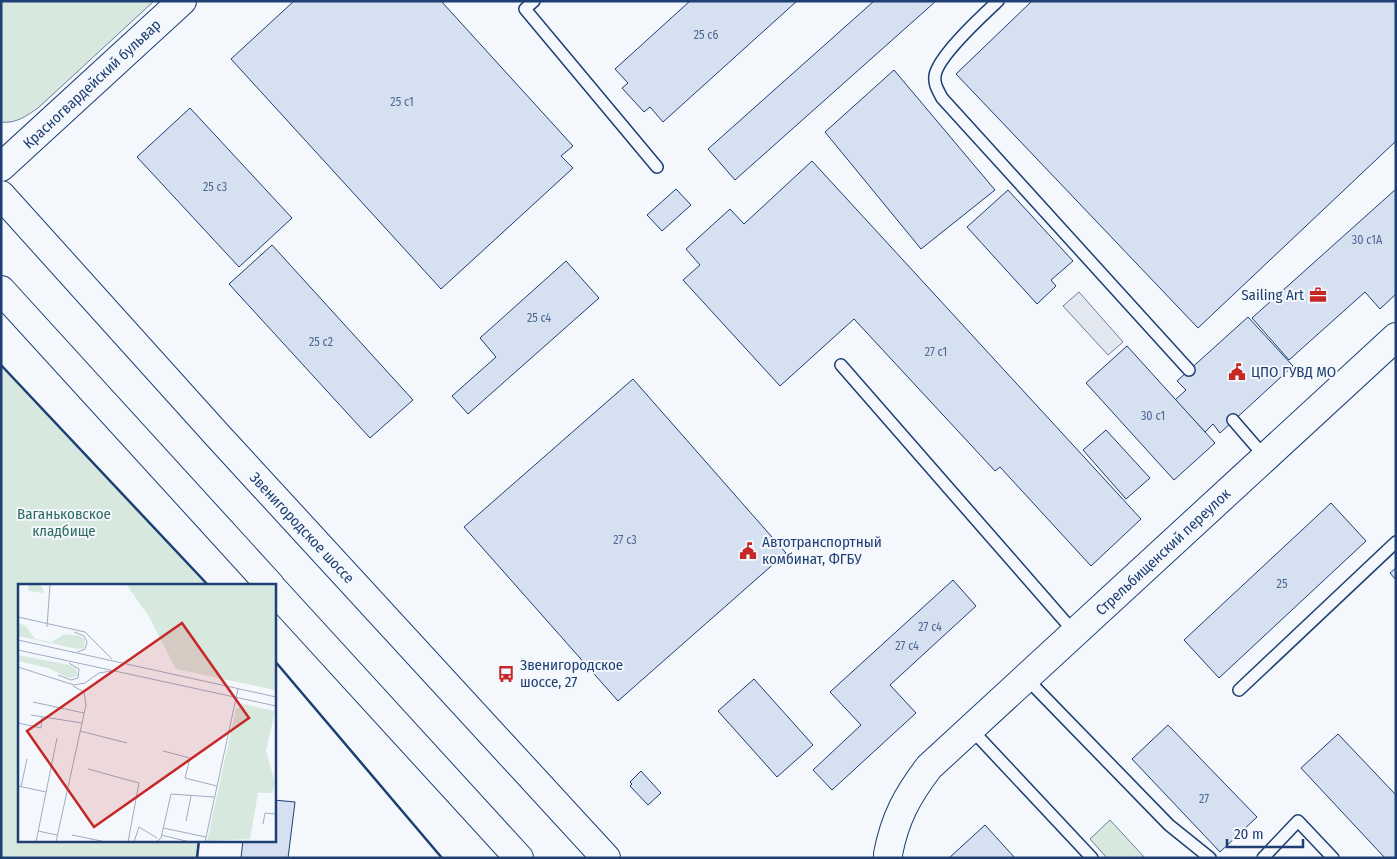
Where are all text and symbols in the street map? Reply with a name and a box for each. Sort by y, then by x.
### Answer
street label: Красногвардейский бульвар [19,15,165,153]
house number: 25 с6 [694,28,718,42]
house number: 25 с1 [390,95,414,109]
house number: 25 с3 [203,180,227,194]
house number: 30 с1А [1352,233,1383,247]
office icon: Sailing Art [1308,285,1328,305]
place label: Sailing Art [1241,286,1304,304]
house number: 25 с4 [527,311,551,325]
house number: 25 с2 [309,335,333,349]
house number: 27 с1 [925,345,947,359]
public building icon: ЦПО ГУВД МО [1227,362,1247,382]
place label: ЦПО ГУВД МО [1251,363,1336,381]
house number: 30 с1 [1141,409,1165,423]
street label: Звенигородское шоссе [246,469,358,587]
street label: Стрельбищенский переулок [1092,485,1234,619]
park label: Ваганьковское кладбище [17,505,111,540]
house number: 27 с3 [613,533,637,547]
place label: Автотранспортный комбинат, ФГБУ [762,533,882,568]
public building icon: Автотранспортный комбинат, ФГБУ [738,541,758,561]
house number: 25 [1277,577,1288,591]
inset map [18,584,275,842]
house number: 27 с4 [918,620,942,634]
house number: 27 с4 [895,639,919,653]
place label: Звенигородское шоссе, 27 [520,656,623,691]
bus stop icon: Звенигородское шоссе, 27 [496,664,516,684]
house number: 27 [1199,792,1209,806]
scale bar [1227,816,1303,848]
text: 20 m [1234,825,1264,843]

